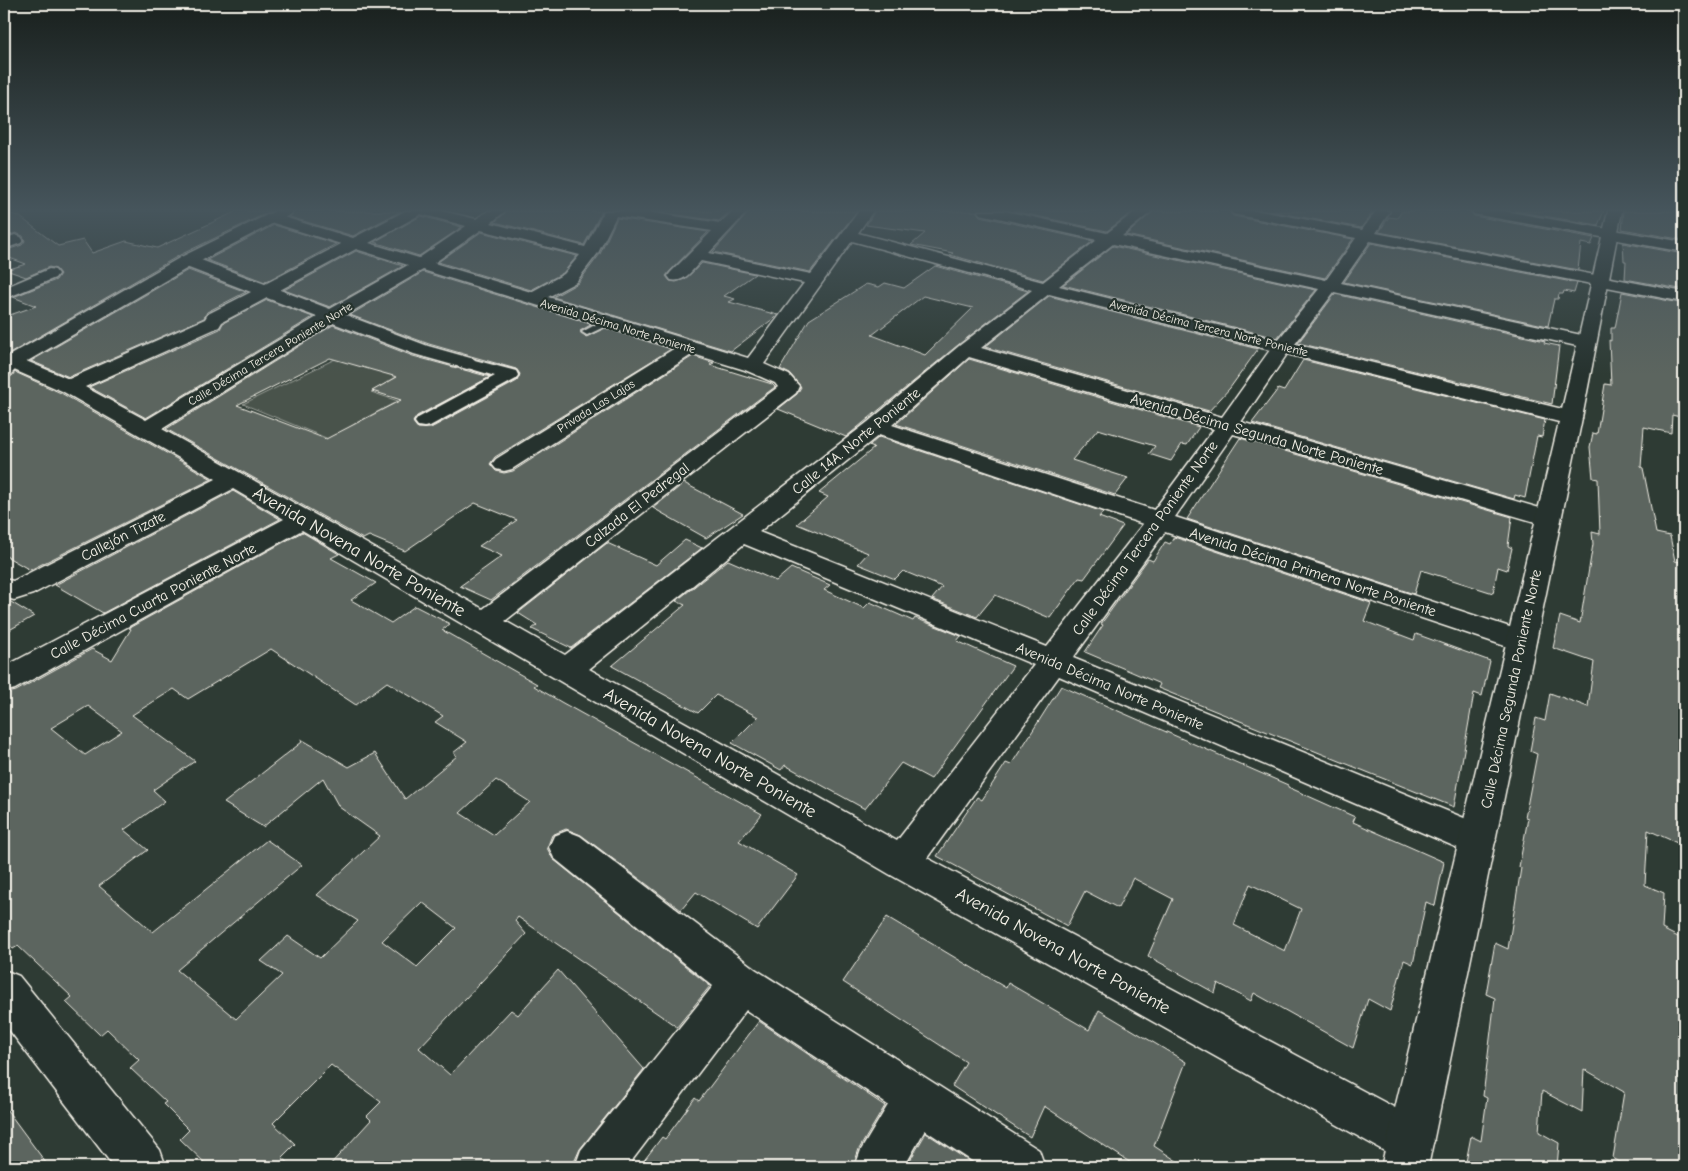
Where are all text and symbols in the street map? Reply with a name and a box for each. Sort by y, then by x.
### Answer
street label: Avenida Décima Norte Poniente [539,296,697,356]
street label: Avenida Décima Tercera Norte Poniente [1108,297,1310,359]
street label: Calle Décima Tercera Poniente Norte [185,299,355,409]
street label: Privada Las Lajas [555,377,637,435]
street label: Calle 14A. Norte Poniente [788,383,924,498]
street label: Avenida Décima Segunda Norte Poniente [1128,389,1386,479]
street label: Calle Décima Tercera Poniente Norte [1068,437,1222,639]
street label: Calzada El Pedregal [581,459,693,551]
street label: Avenida Novena Norte Poniente [249,482,469,622]
street label: Callejón Tizate [78,507,169,565]
street label: Avenida Décima Primera Norte Poniente [1187,524,1439,621]
street label: Calle Décima Cuarta Poniente Norte [47,539,259,663]
street label: Calle Décima Segunda Poniente Norte [1477,567,1545,810]
street label: Avenida Décima Norte Poniente [1013,638,1207,734]
street label: Avenida Novena Norte Poniente [600,683,820,823]
street label: Avenida Novena Norte Poniente [952,883,1174,1019]

